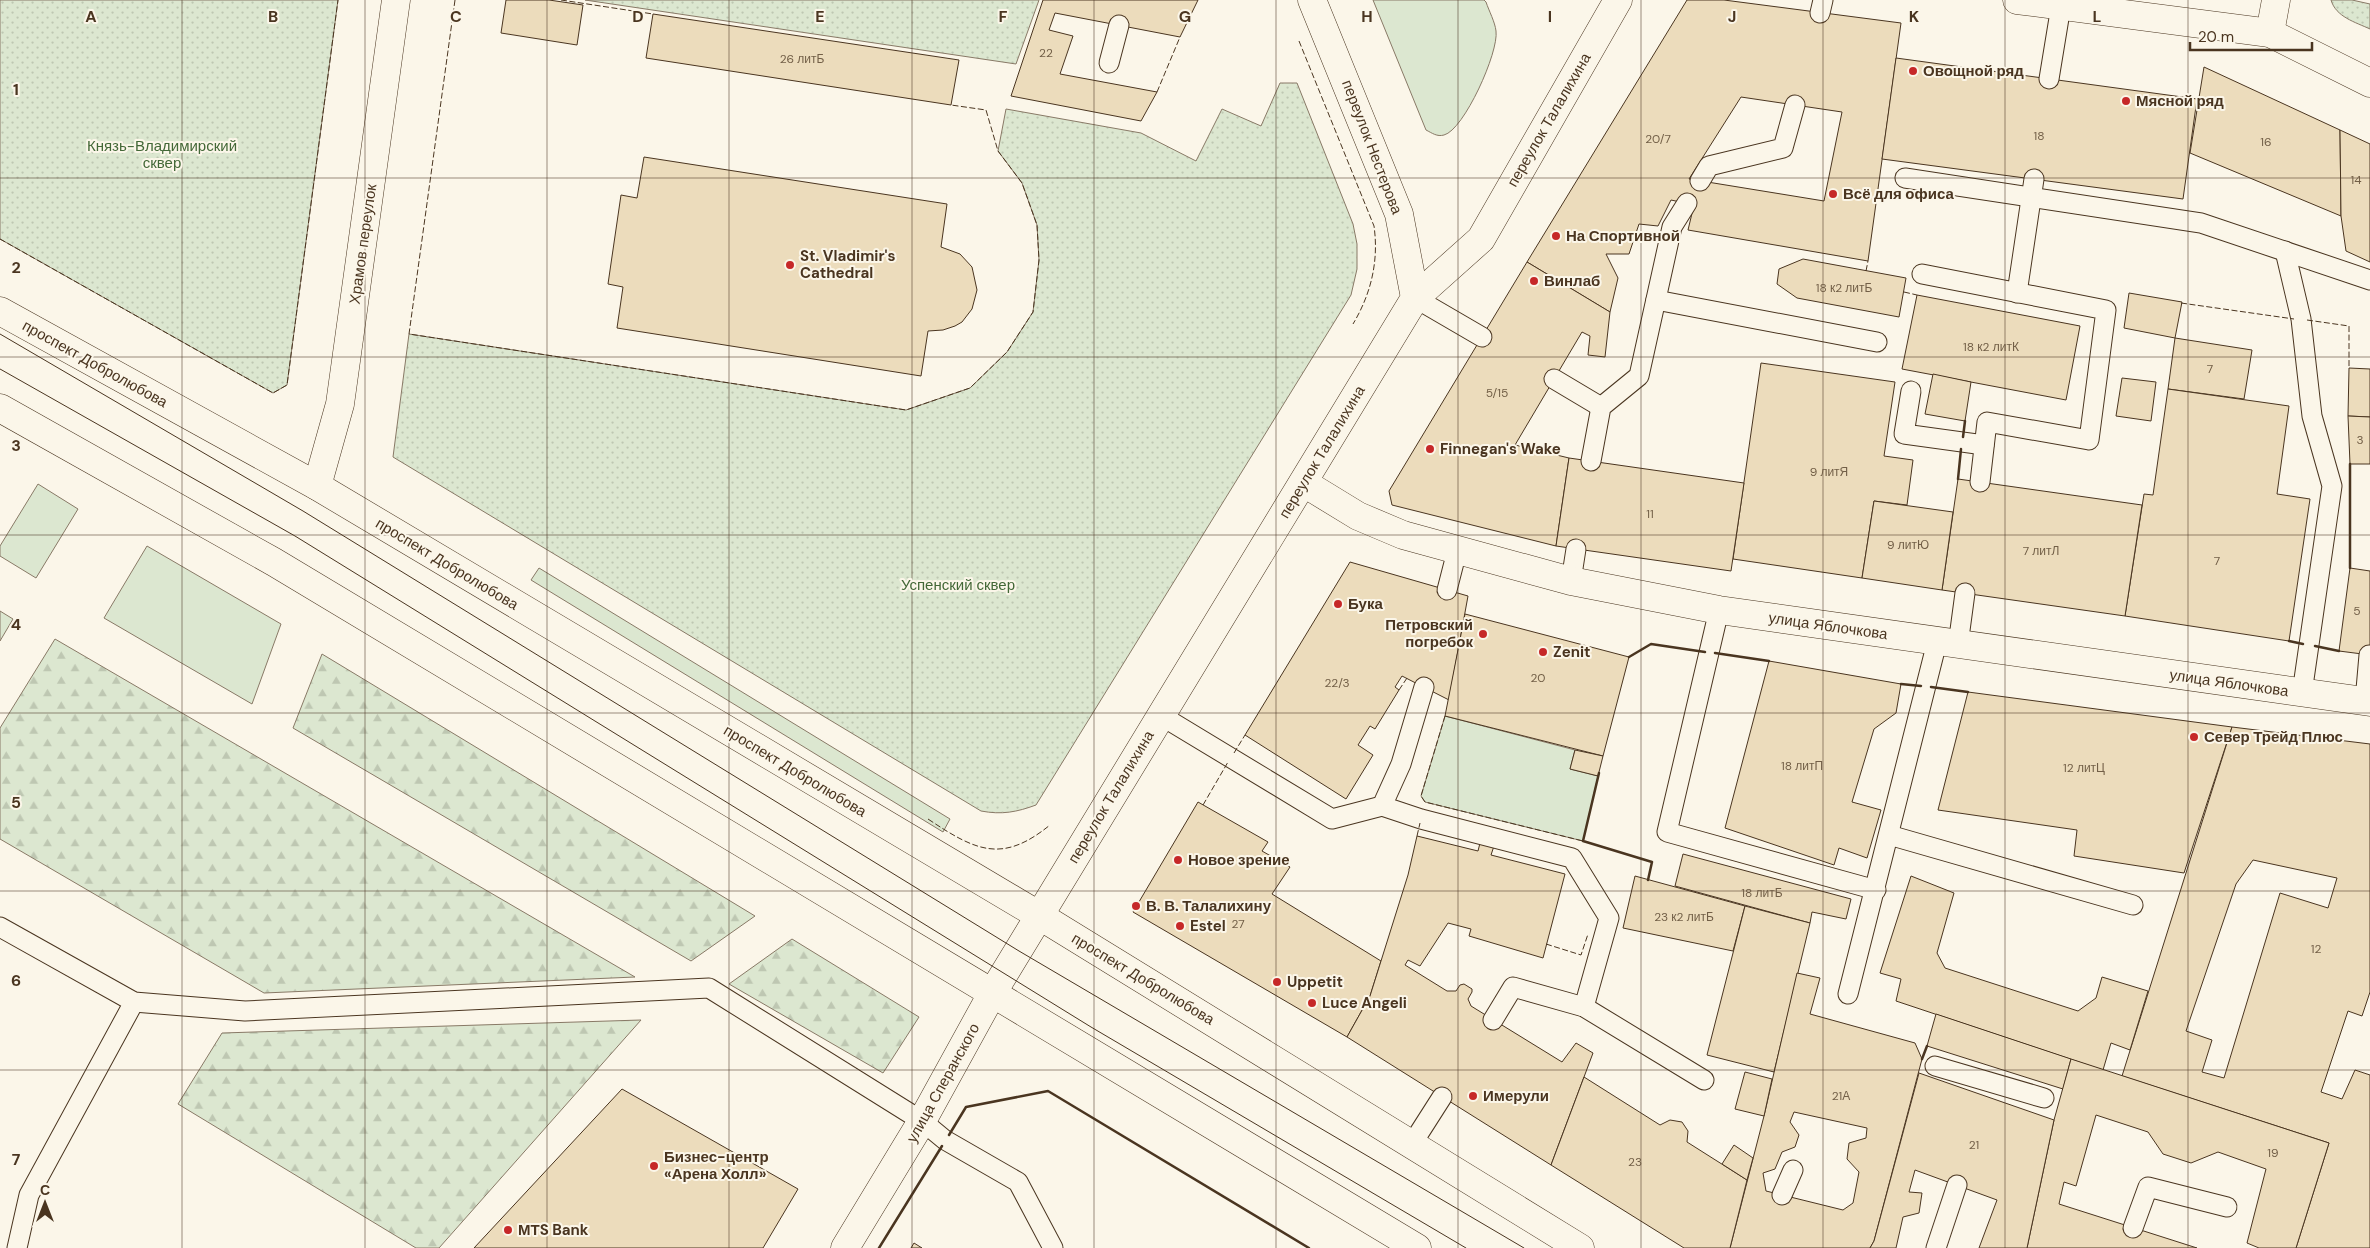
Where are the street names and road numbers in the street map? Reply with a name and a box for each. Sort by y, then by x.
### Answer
street label: переулок Талалихина [1502,49,1596,191]
street label: переулок Нестерова [1337,77,1407,218]
street label: Храмов переулок [345,182,381,305]
street label: проспект Добролюбова [19,316,172,413]
street label: переулок Талалихина [1274,381,1370,522]
street label: проспект Добролюбова [372,513,523,615]
street label: улица Яблочкова [1767,608,1889,644]
street label: улица Яблочкова [2168,665,2290,701]
street label: проспект Добролюбова [720,720,871,822]
street label: переулок Талалихина [1063,726,1159,867]
street label: проспект Добролюбова [1068,928,1219,1030]
street label: улица Сперанского [902,1020,984,1146]

